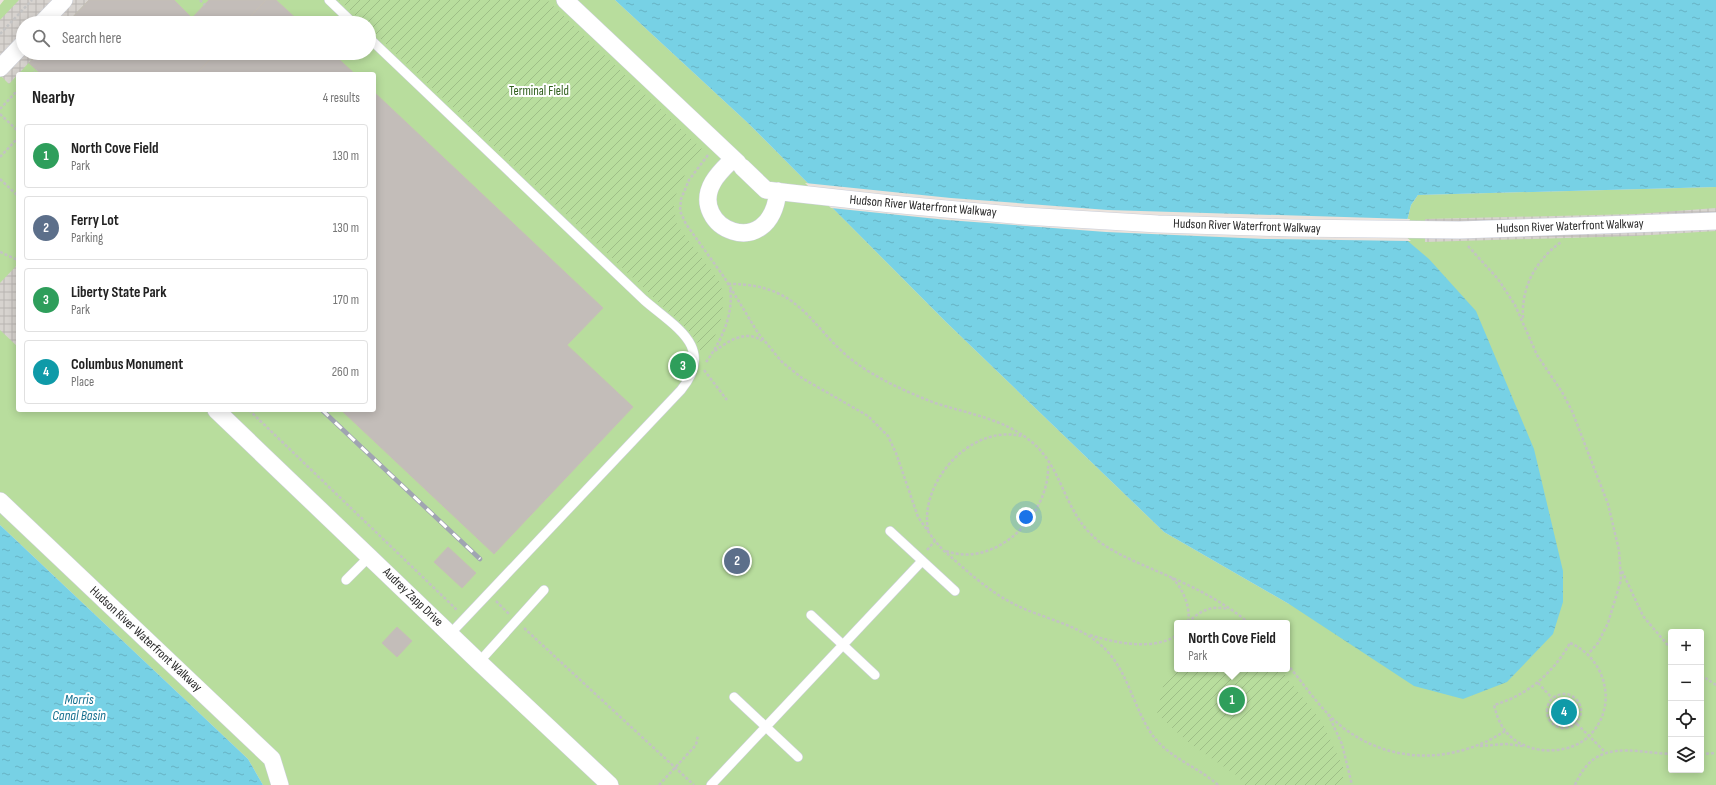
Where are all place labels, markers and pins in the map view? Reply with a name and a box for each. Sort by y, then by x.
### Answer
pin: 3 [670,351,696,381]
pin: 2 [724,546,750,576]
pin: 1 [1219,685,1245,715]
pin: 4 [1551,697,1577,727]

